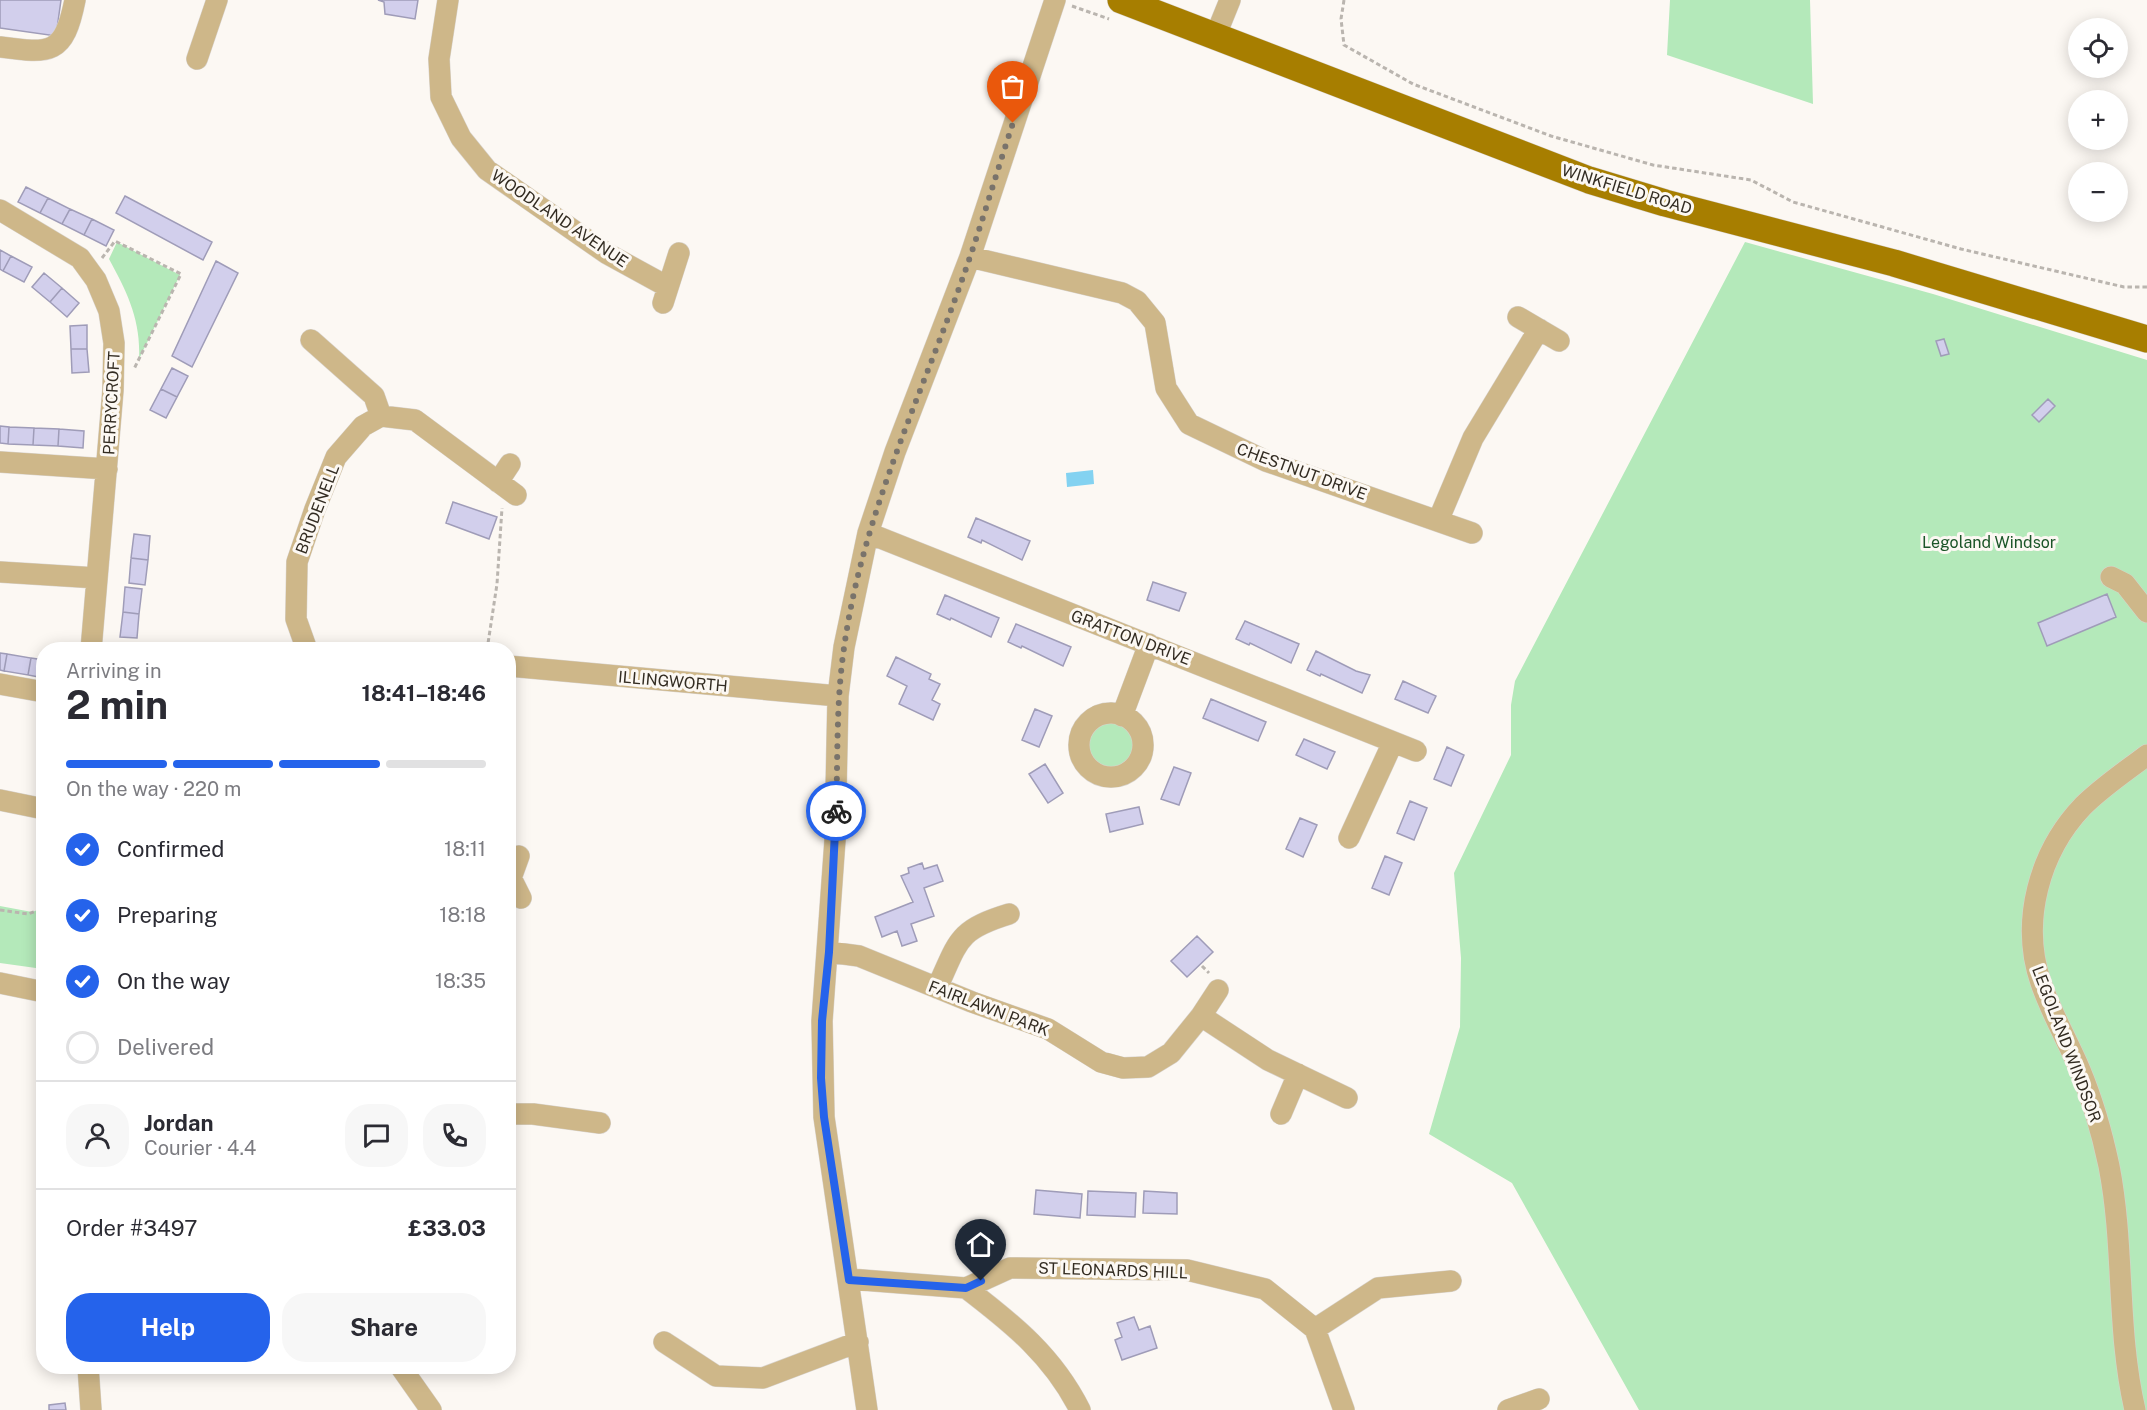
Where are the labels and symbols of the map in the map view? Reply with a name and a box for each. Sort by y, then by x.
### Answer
pin [987,61,1038,123]
street label: WINKFIELD ROAD [1559,161,1694,218]
street label: WOODLAND AVENUE [488,166,632,271]
street label: PERRYCROFT [99,350,124,455]
street label: CHESTNUT DRIVE [1234,439,1369,504]
street label: BRUDENELL [292,462,343,557]
park label: Legoland Windsor [1922,533,2056,552]
street label: GRATTON DRIVE [1068,606,1193,669]
street label: ILLINGWORTH [617,667,729,696]
courier [806,781,866,841]
street label: LEGOLAND WINDSOR [2028,963,2105,1125]
street label: FAIRLAWN PARK [926,977,1052,1040]
pin [955,1219,1006,1281]
street label: ST LEONARDS HILL [1038,1258,1188,1283]

